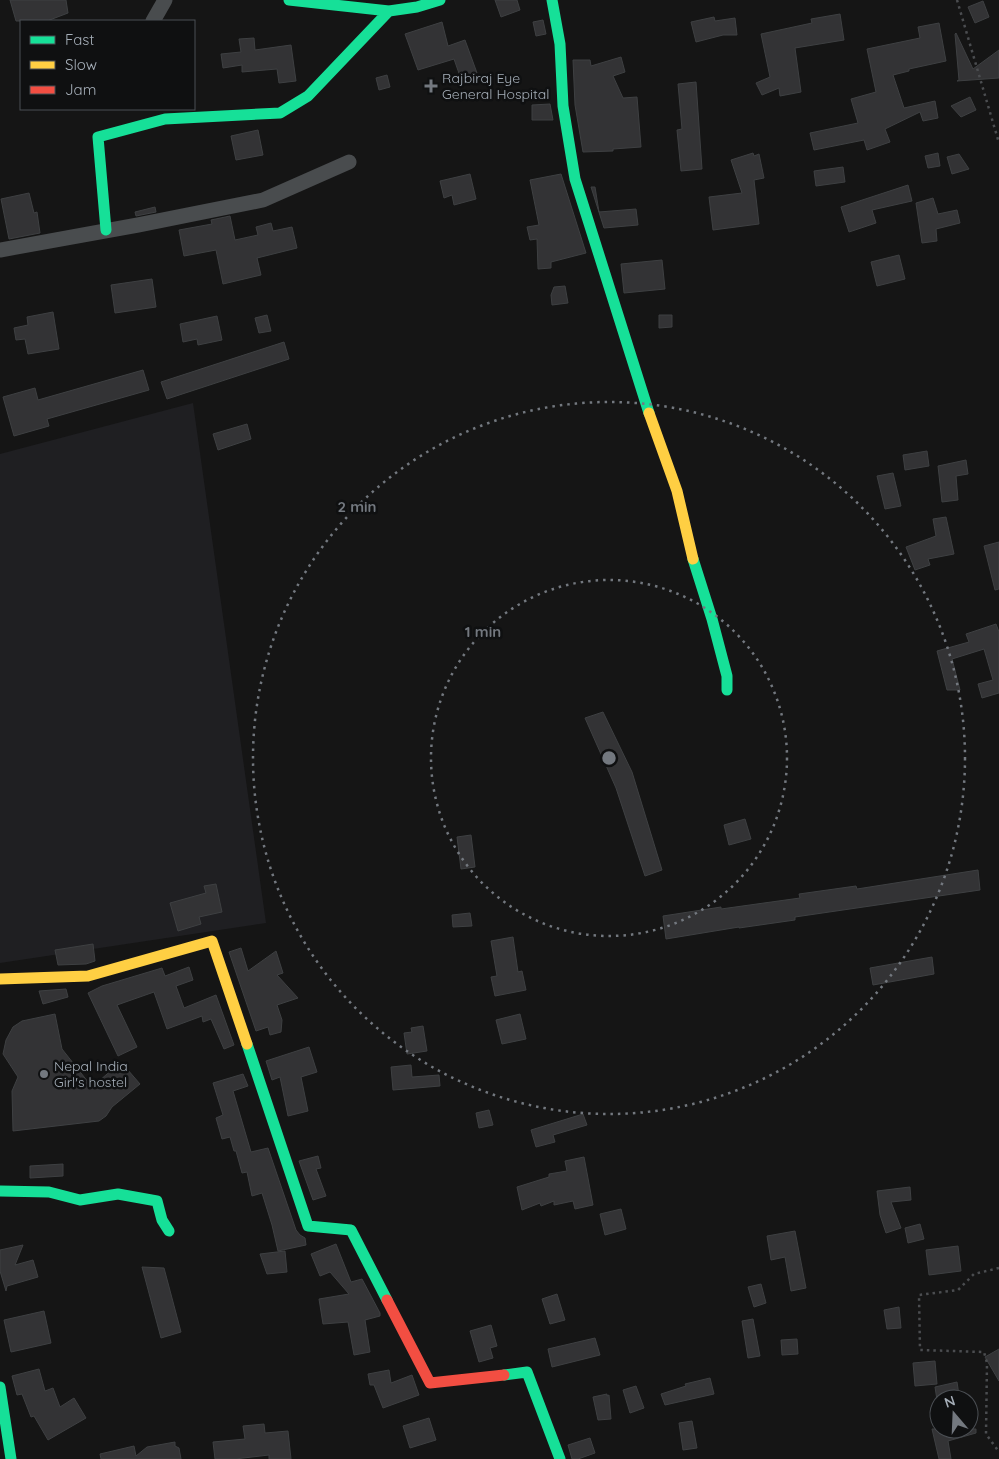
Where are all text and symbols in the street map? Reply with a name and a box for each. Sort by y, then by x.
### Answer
legend [20,20,195,110]
text: Fast [65,30,94,49]
text: Slow [65,55,97,74]
place label: Rajbiraj Eye General Hospital [442,69,549,103]
marker: Rajbiraj Eye General Hospital [424,79,438,93]
text: Jam [65,80,96,99]
text: 2 min [337,497,377,516]
text: 1 min [465,622,501,641]
centre of rings [600,749,618,767]
place label: Nepal India Girl's hostel [54,1057,128,1091]
marker: Nepal India Girl's hostel [38,1068,50,1080]
north arrow [929,1389,979,1439]
text: N [942,1392,958,1412]

